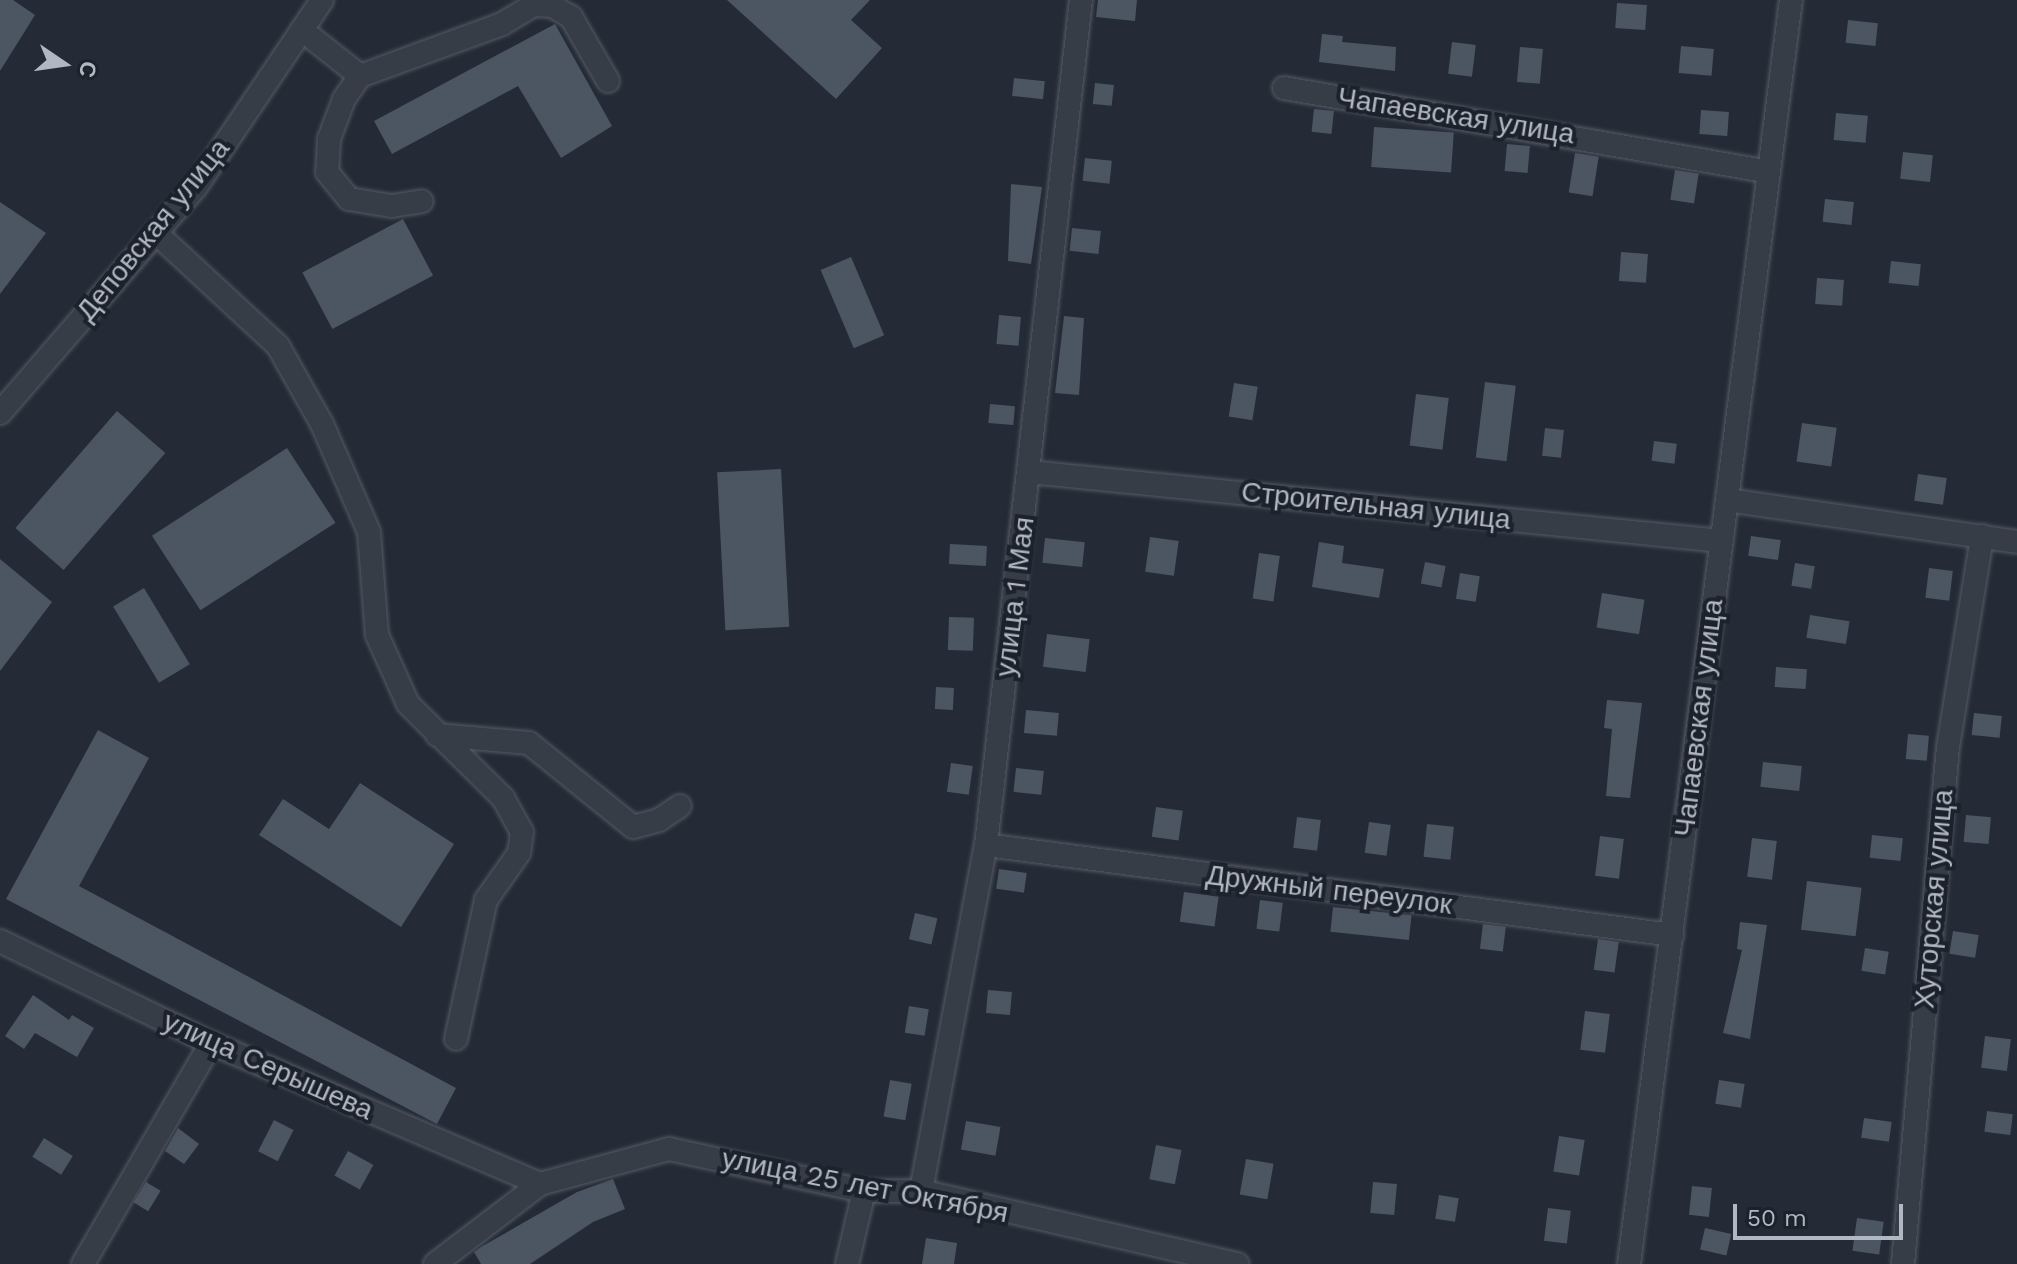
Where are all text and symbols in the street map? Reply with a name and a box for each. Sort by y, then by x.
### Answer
north arrow [24,24,104,104]
text: С [74,59,102,80]
street label: Чапаевская улица [1335,81,1577,151]
street label: Деповская улица [69,132,237,328]
street label: Строительная улица [1240,475,1512,537]
street label: улица 1 Мая [988,515,1042,679]
street label: Чапаевская улица [1668,597,1730,839]
street label: Хуторская улица [1908,788,1960,1010]
street label: Дружный переулок [1204,858,1454,922]
street label: улица Серышева [158,1005,378,1127]
street label: улица 25 лет Октября [719,1142,1011,1230]
scale bar [1737,1188,1907,1238]
text: 50 m [1747,1204,1807,1232]

